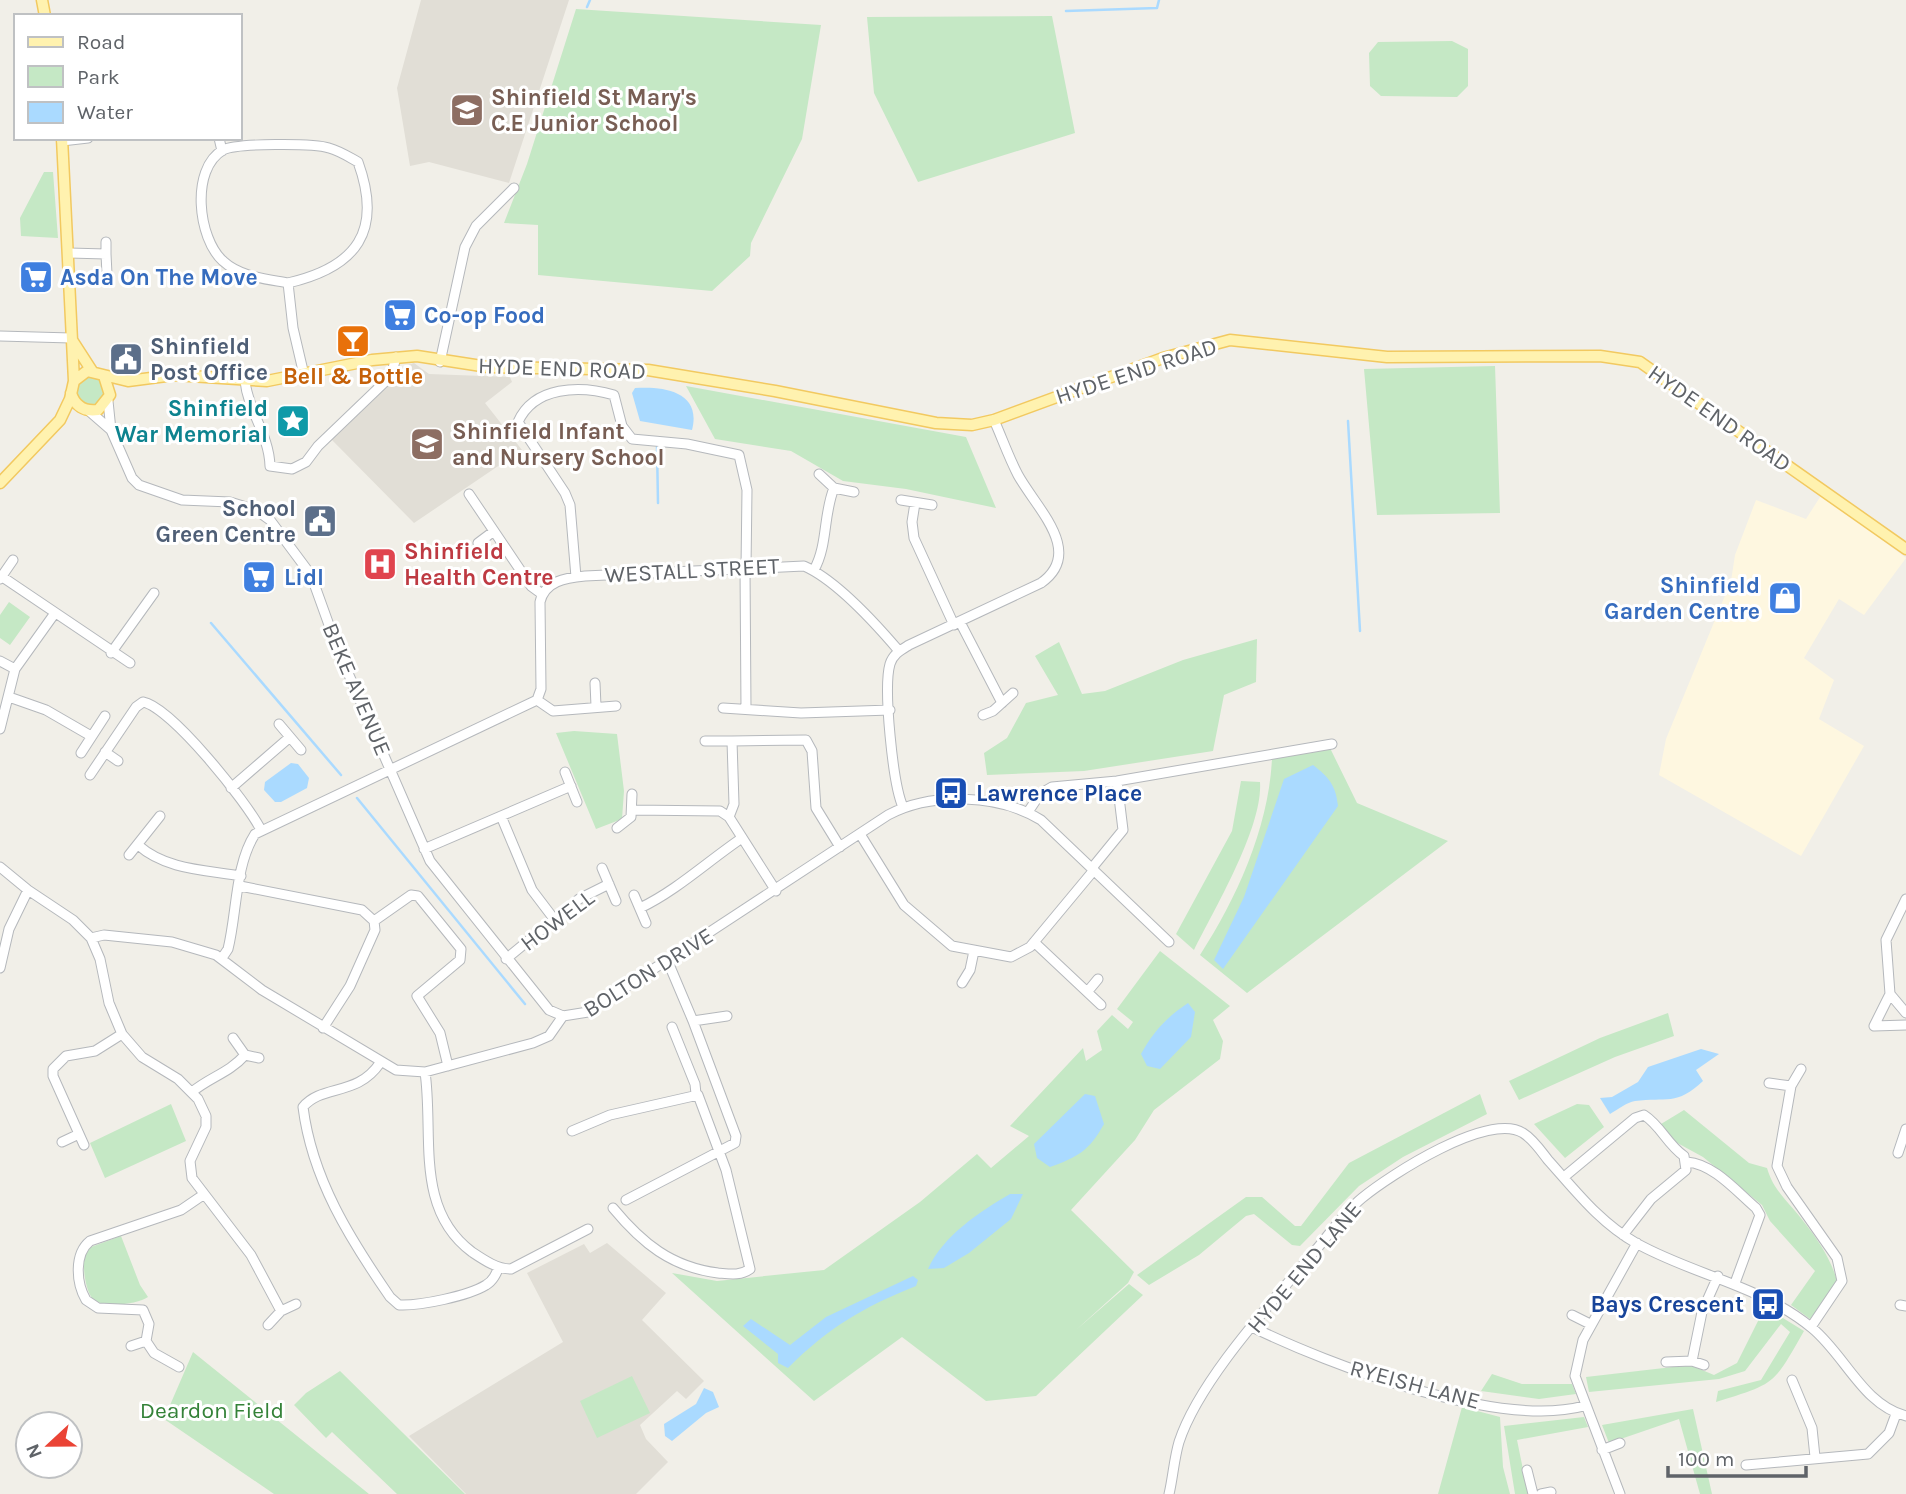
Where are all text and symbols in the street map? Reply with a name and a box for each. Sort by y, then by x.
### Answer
legend [14,14,242,140]
text: Road [77,30,125,54]
text: Park [77,65,120,89]
place label: Shinfield St Mary's C.E Junior School [491,84,697,137]
school or university icon: Shinfield St Mary's C.E Junior School [448,91,486,129]
text: Water [77,100,133,124]
supermarket icon: Asda On The Move [17,258,55,296]
place label: Asda On The Move [60,264,258,291]
supermarket icon: Co-op Food [381,296,419,334]
place label: Co-op Food [424,302,545,329]
bar icon: Bell & Bottle [334,322,372,360]
place label: Shinfield Post Office [150,333,268,386]
street label: HYDE END ROAD [1052,333,1220,410]
public building icon: Shinfield Post Office [107,340,145,378]
street label: HYDE END ROAD [477,352,646,385]
street label: HYDE END ROAD [1643,359,1796,478]
place label: Bell & Bottle [283,363,423,390]
place label: Shinfield War Memorial [115,395,268,448]
place icon: Shinfield War Memorial [274,402,312,440]
place label: Shinfield Infant and Nursery School [452,418,665,471]
school or university icon: Shinfield Infant and Nursery School [408,425,446,463]
place label: School Green Centre [155,495,296,548]
public building icon: School Green Centre [301,502,339,540]
place label: Shinfield Health Centre [404,538,553,591]
hospital icon: Shinfield Health Centre [361,545,399,583]
street label: WESTALL STREET [604,552,781,589]
supermarket icon: Lidl [240,558,278,596]
place label: Lidl [284,564,324,591]
place label: Shinfield Garden Centre [1604,572,1760,625]
shop icon: Shinfield Garden Centre [1766,579,1804,617]
street label: BEKE AVENUE [316,619,397,760]
bus stop icon: Lawrence Place [932,774,970,812]
place label: Lawrence Place [976,780,1142,807]
street label: HOWELL [515,884,600,957]
street label: BOLTON DRIVE [578,922,718,1023]
street label: HYDE END LANE [1241,1196,1367,1339]
bus stop icon: Bays Crescent [1749,1285,1787,1323]
place label: Bays Crescent [1590,1291,1744,1318]
street label: RYEISH LANE [1347,1354,1483,1415]
park label: Deardon Field [140,1397,284,1424]
north arrow [14,1410,84,1480]
scale bar [1668,1434,1806,1478]
text: N [21,1441,47,1461]
text: 100 m [1678,1447,1735,1471]

